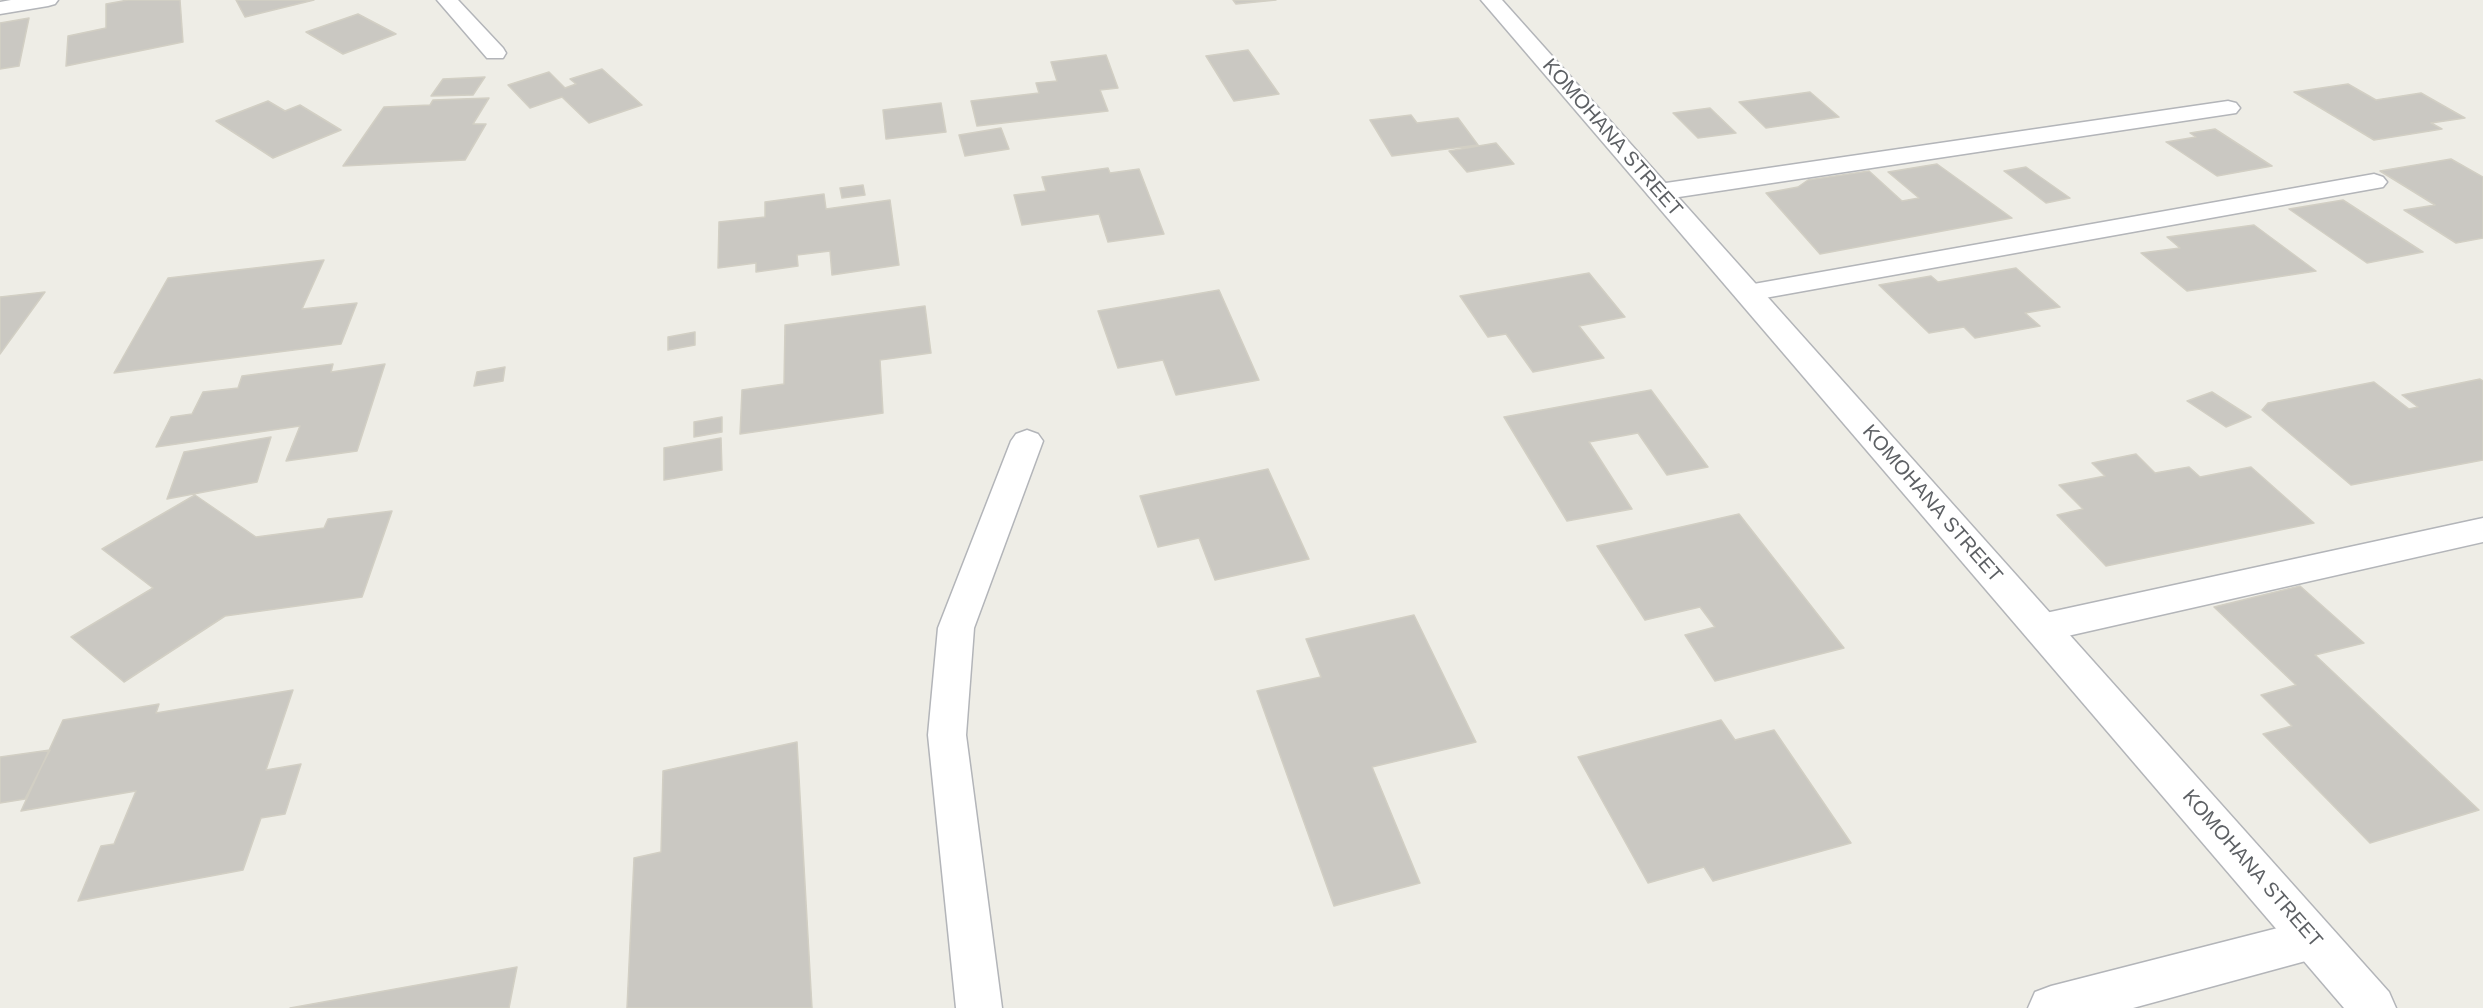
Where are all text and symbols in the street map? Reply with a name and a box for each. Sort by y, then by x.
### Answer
street label: KOMOHANA STREET [1537,54,1687,222]
street label: KOMOHANA STREET [1857,420,2007,588]
street label: KOMOHANA STREET [2177,785,2327,953]

